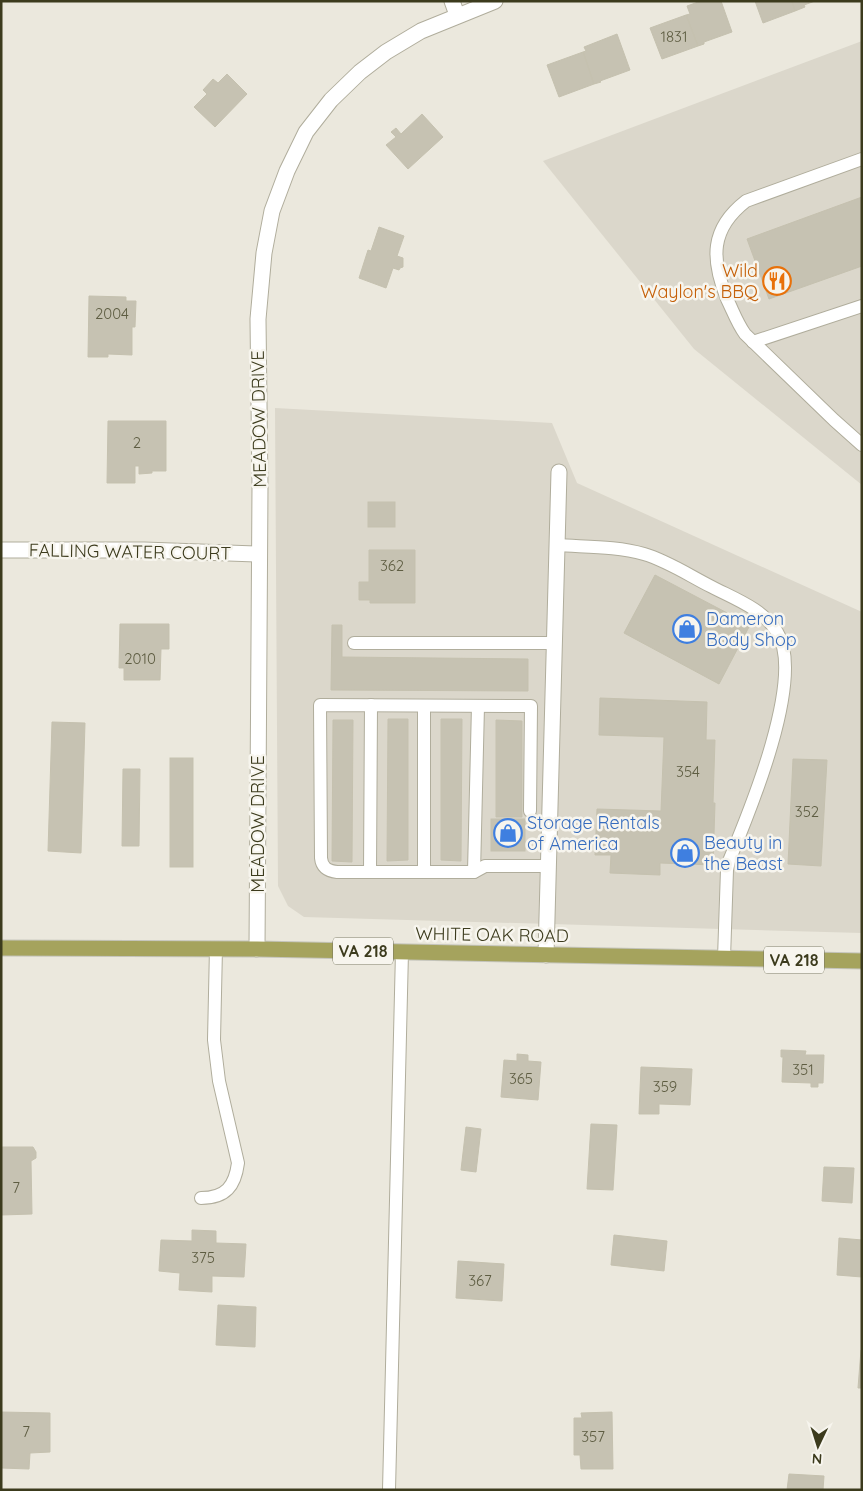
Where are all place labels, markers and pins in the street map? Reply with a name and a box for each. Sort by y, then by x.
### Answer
place label: Wild Waylon's BBQ [640,259,759,303]
restaurant icon: Wild Waylon's BBQ [762,266,792,296]
place label: Dameron Body Shop [706,607,797,651]
shop icon: Dameron Body Shop [672,614,702,644]
place label: Storage Rentals of America [527,811,660,855]
shop icon: Storage Rentals of America [493,818,523,848]
place label: Beauty in the Beast [704,831,783,875]
shop icon: Beauty in the Beast [670,838,700,868]

